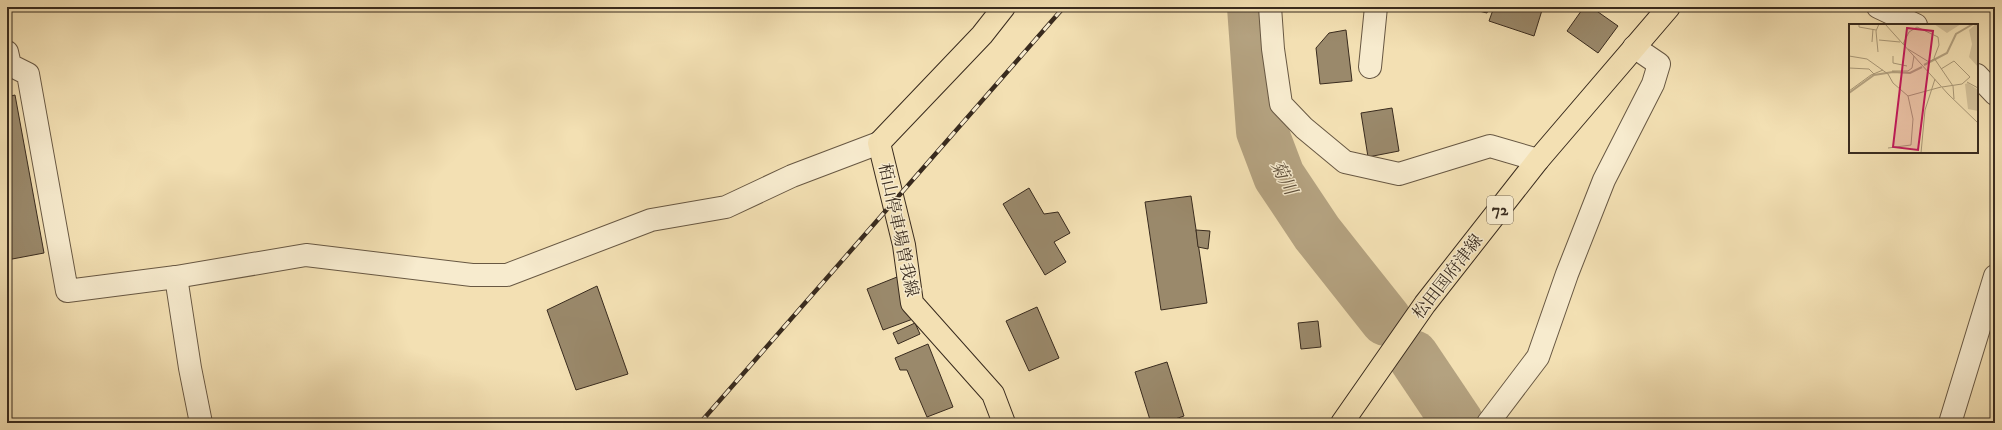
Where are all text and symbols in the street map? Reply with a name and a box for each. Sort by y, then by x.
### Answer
inset map [1849,24,1978,153]
water label: 菊川 [1265,157,1302,201]
street label: 栢山停車場曽我線 [873,161,923,299]
road number: 72 [1487,196,1513,224]
street label: 松田国府津線 [1408,230,1488,324]

